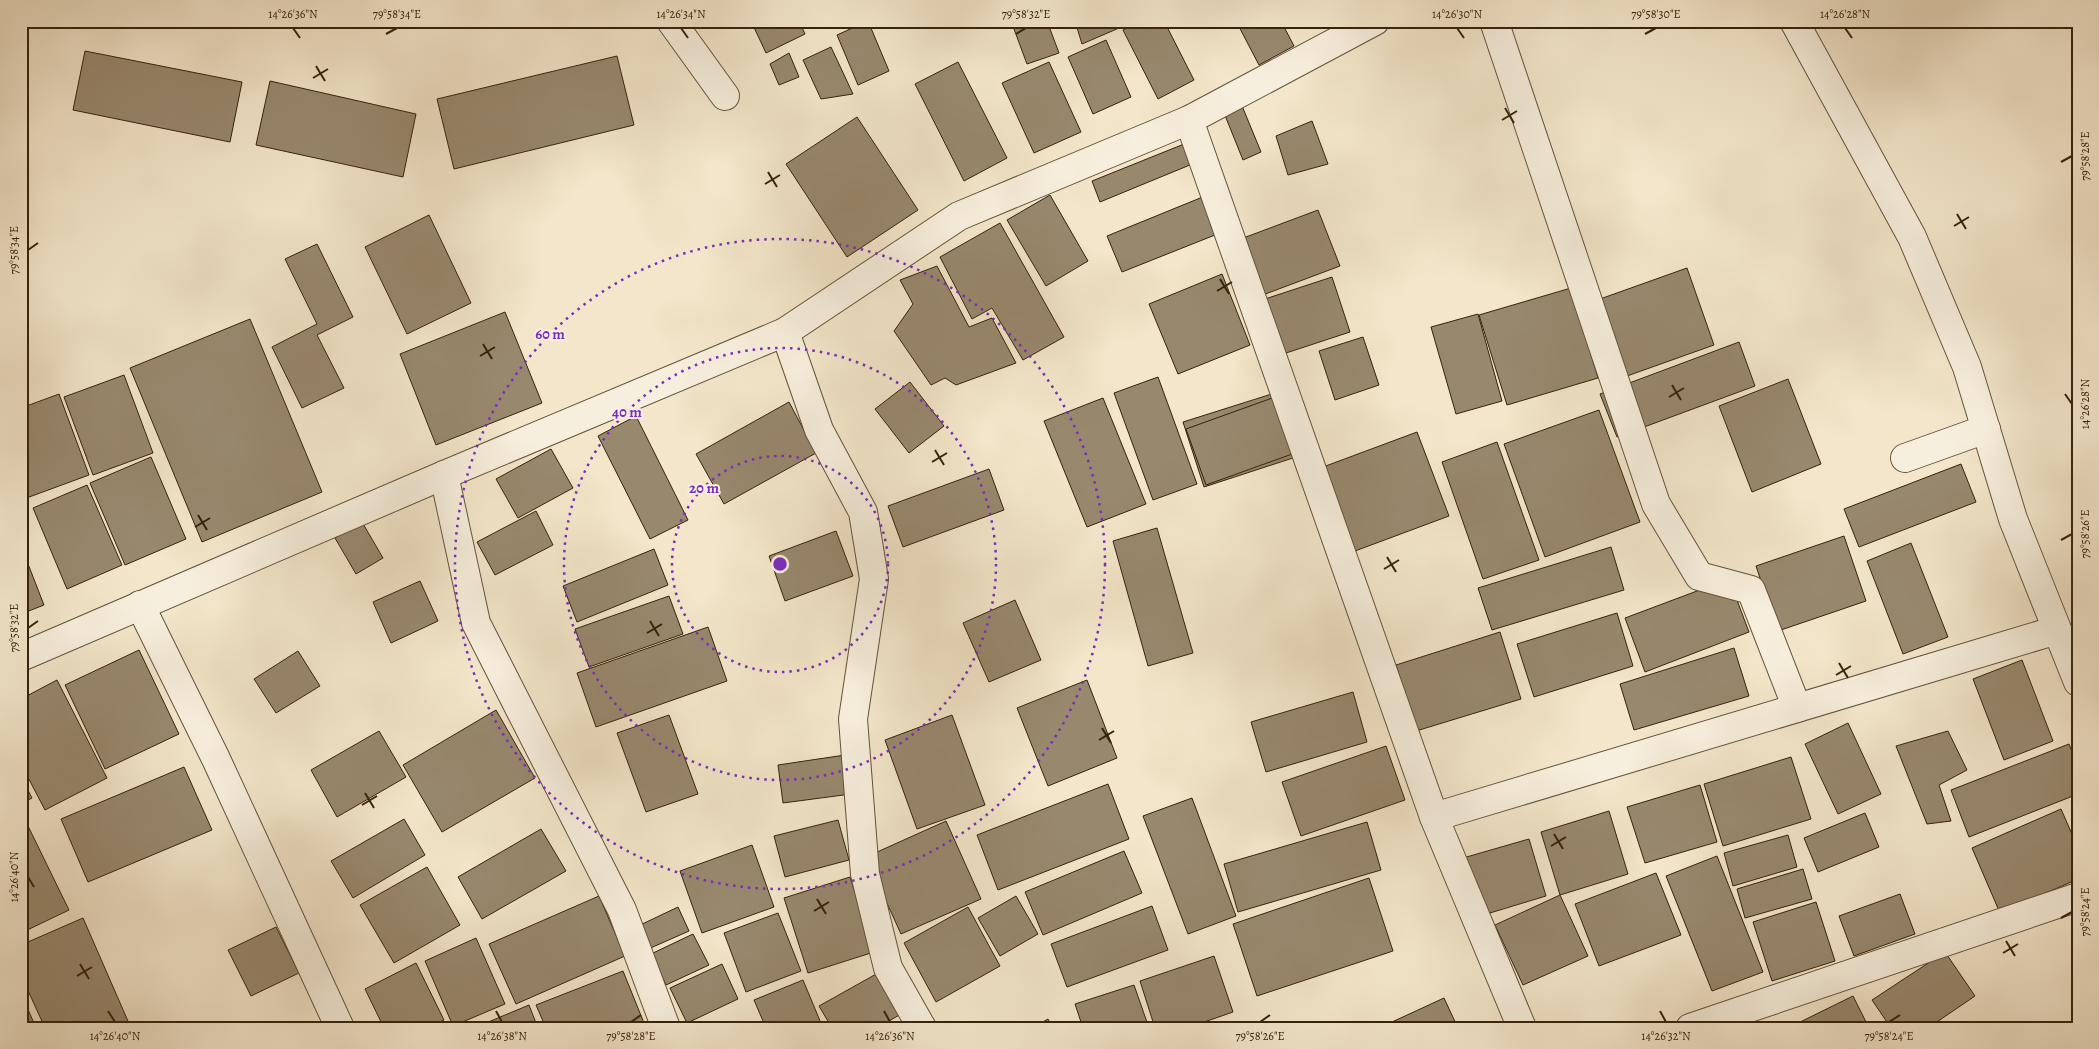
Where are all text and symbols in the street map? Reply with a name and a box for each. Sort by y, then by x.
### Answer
text: 14°26'36"N [268,6,318,22]
text: 79°58'34"E [373,6,421,22]
text: 14°26'34"N [656,6,706,22]
text: 79°58'32"E [1002,6,1050,22]
text: 14°26'30"N [1432,6,1482,22]
text: 79°58'30"E [1631,6,1681,22]
text: 14°26'28"N [1820,6,1870,22]
text: 79°58'28"E [2077,131,2093,181]
text: 79°58'34"E [6,226,22,274]
text: 60 m [535,324,565,344]
text: 14°26'28"N [2077,379,2093,429]
text: 40 m [612,402,642,422]
text: 20 m [689,478,719,498]
text: 79°58'26"E [2077,509,2093,559]
centre of rings [771,555,789,573]
text: 79°58'32"E [6,604,22,652]
text: 14°26'40"N [6,851,22,902]
text: 79°58'24"E [2077,887,2093,937]
text: 14°26'40"N [90,1028,141,1044]
text: 14°26'38"N [477,1028,527,1044]
text: 79°58'28"E [606,1028,656,1044]
text: 14°26'36"N [865,1028,915,1044]
text: 79°58'26"E [1235,1028,1285,1044]
text: 14°26'32"N [1641,1028,1691,1044]
text: 79°58'24"E [1864,1028,1914,1044]

